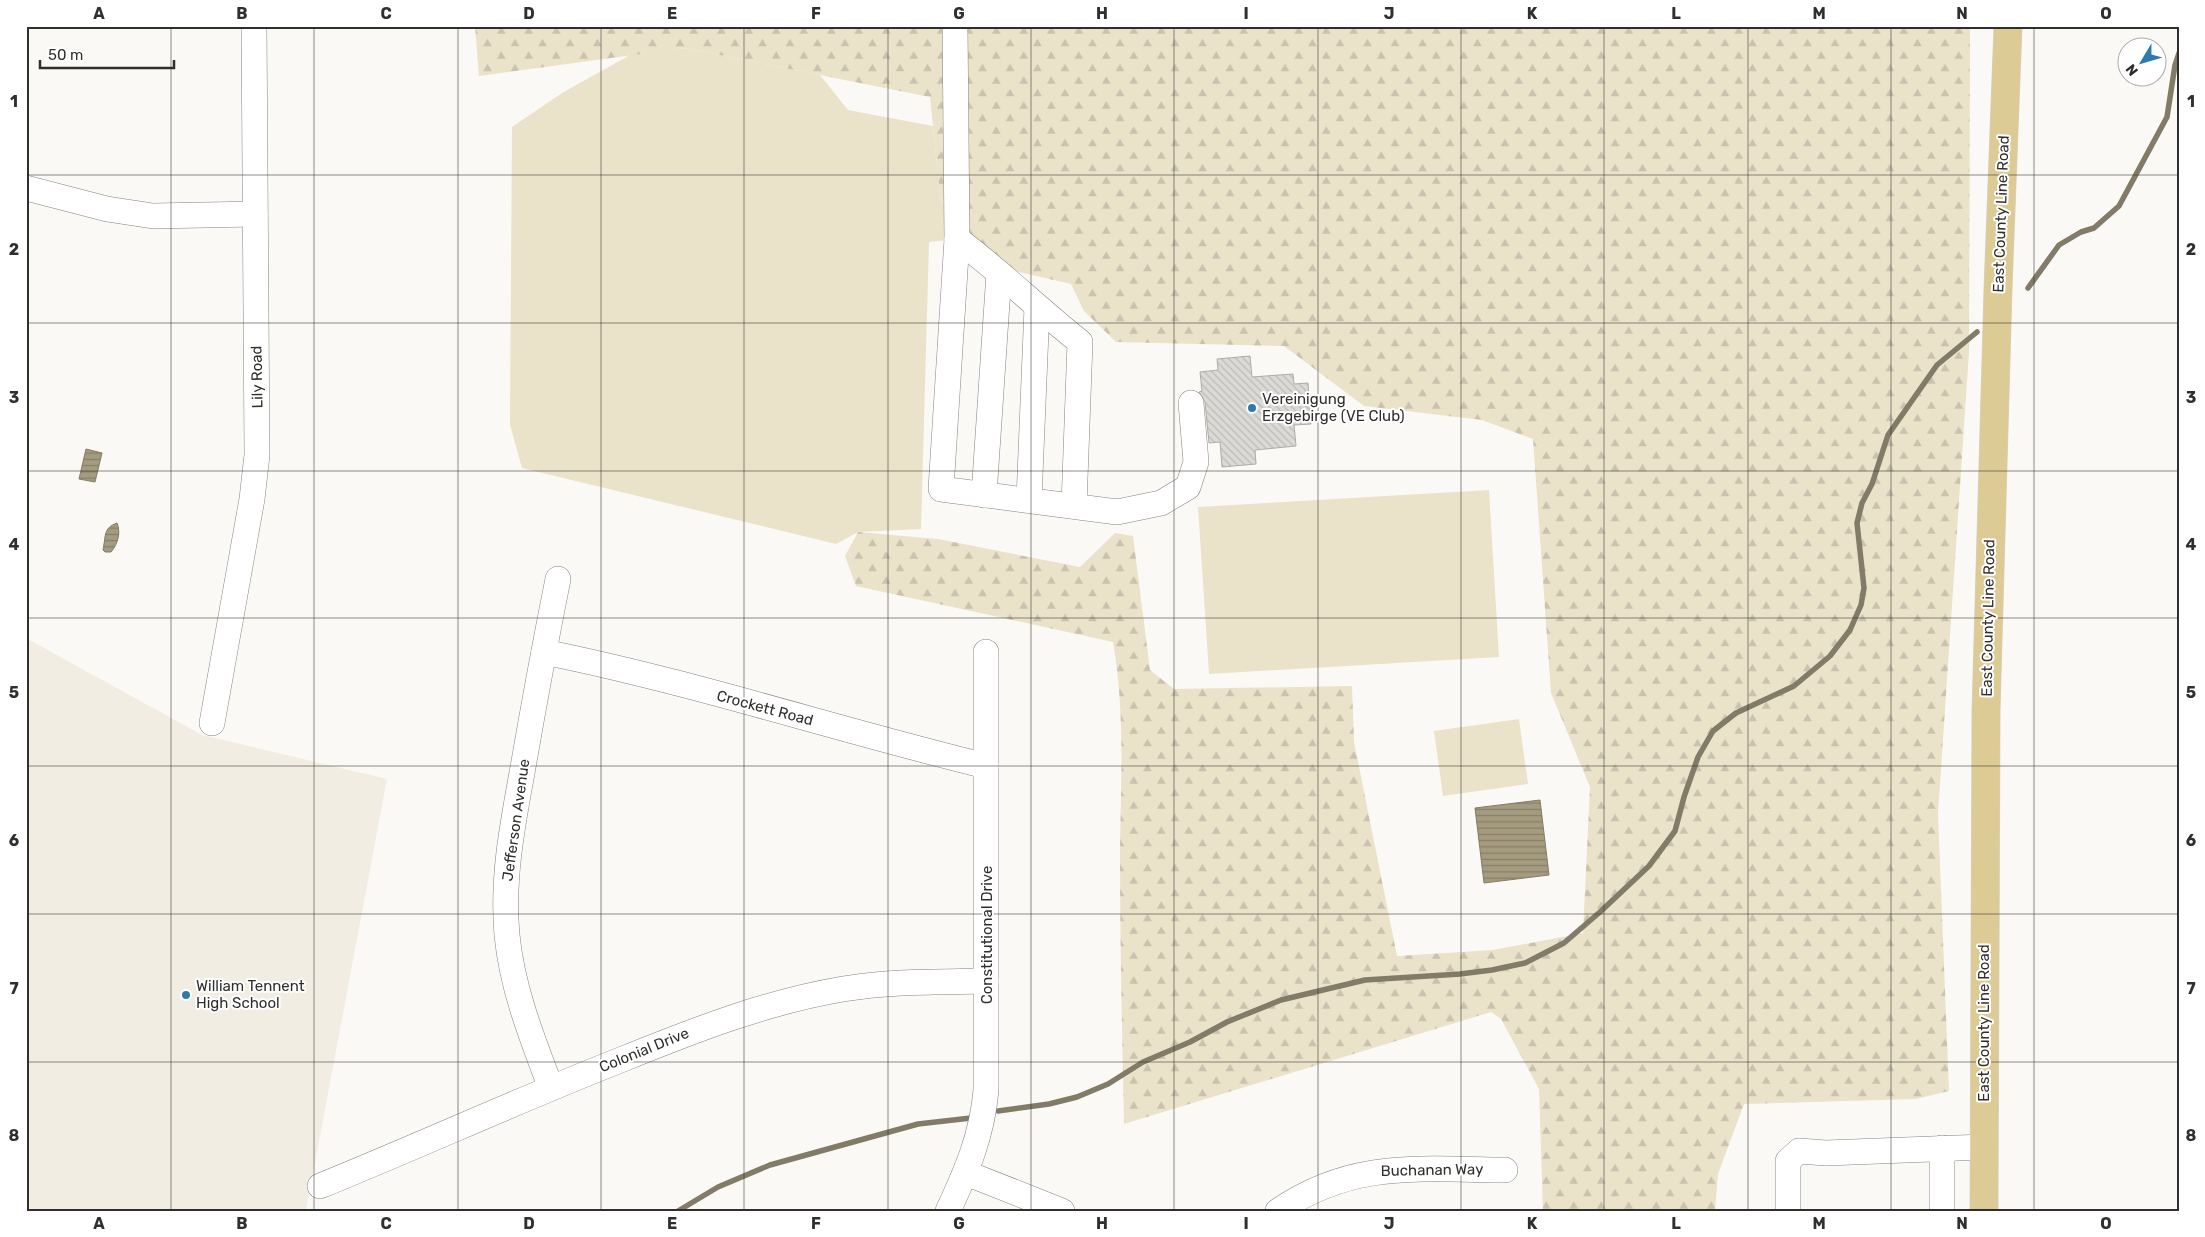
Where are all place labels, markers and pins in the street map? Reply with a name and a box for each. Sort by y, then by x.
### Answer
place label: Vereinigung Erzgebirge (VE Club) [1262,390,1404,425]
marker: Vereinigung Erzgebirge (VE Club) [1246,402,1258,414]
place label: William Tennent High School [196,977,305,1012]
marker: William Tennent High School [180,989,192,1001]

